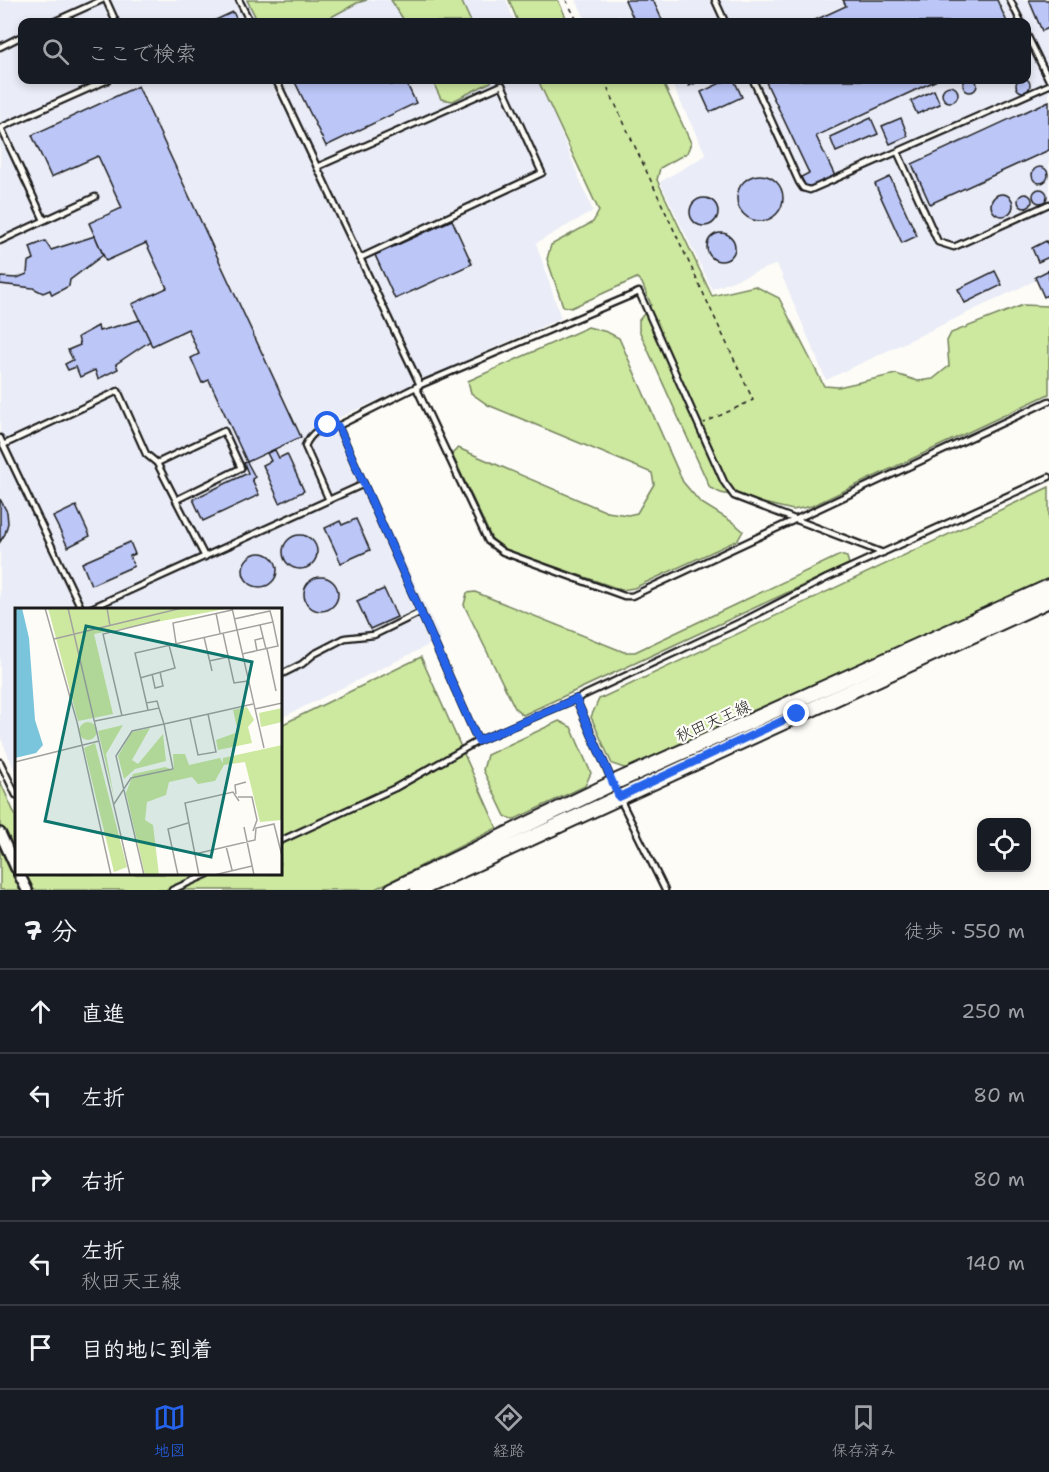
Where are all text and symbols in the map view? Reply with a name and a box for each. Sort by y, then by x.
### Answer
search box [18,18,1031,84]
icon: search [39,35,72,68]
text: ここで検索 [87,39,197,68]
route start [314,411,340,437]
inset map [15,608,282,875]
street label: 秋田天王線 [672,695,754,747]
route end [783,700,809,726]
map controls [977,818,1031,872]
button: locate [977,818,1031,872]
text: 7 分 [24,913,77,948]
text: 徒歩 · 550 m [904,918,1025,944]
icon: ahead [24,995,57,1028]
text: 250 m [961,998,1025,1024]
text: 直進 [81,999,125,1028]
icon: left [24,1079,57,1112]
text: 80 m [973,1082,1025,1108]
text: 左折 [81,1083,125,1112]
icon: right [24,1163,57,1196]
text: 80 m [973,1166,1025,1192]
text: 右折 [81,1167,125,1196]
text: 左折 [81,1236,125,1265]
icon: left [24,1247,57,1280]
text: 140 m [966,1250,1025,1276]
text: 秋田天王線 [81,1268,181,1294]
icon: arrive [24,1331,57,1364]
text: 目的地に到着 [81,1335,213,1364]
tab: 地図 [153,1401,186,1461]
tab: 経路 [492,1401,525,1461]
tab: 保存済み [832,1401,896,1461]

